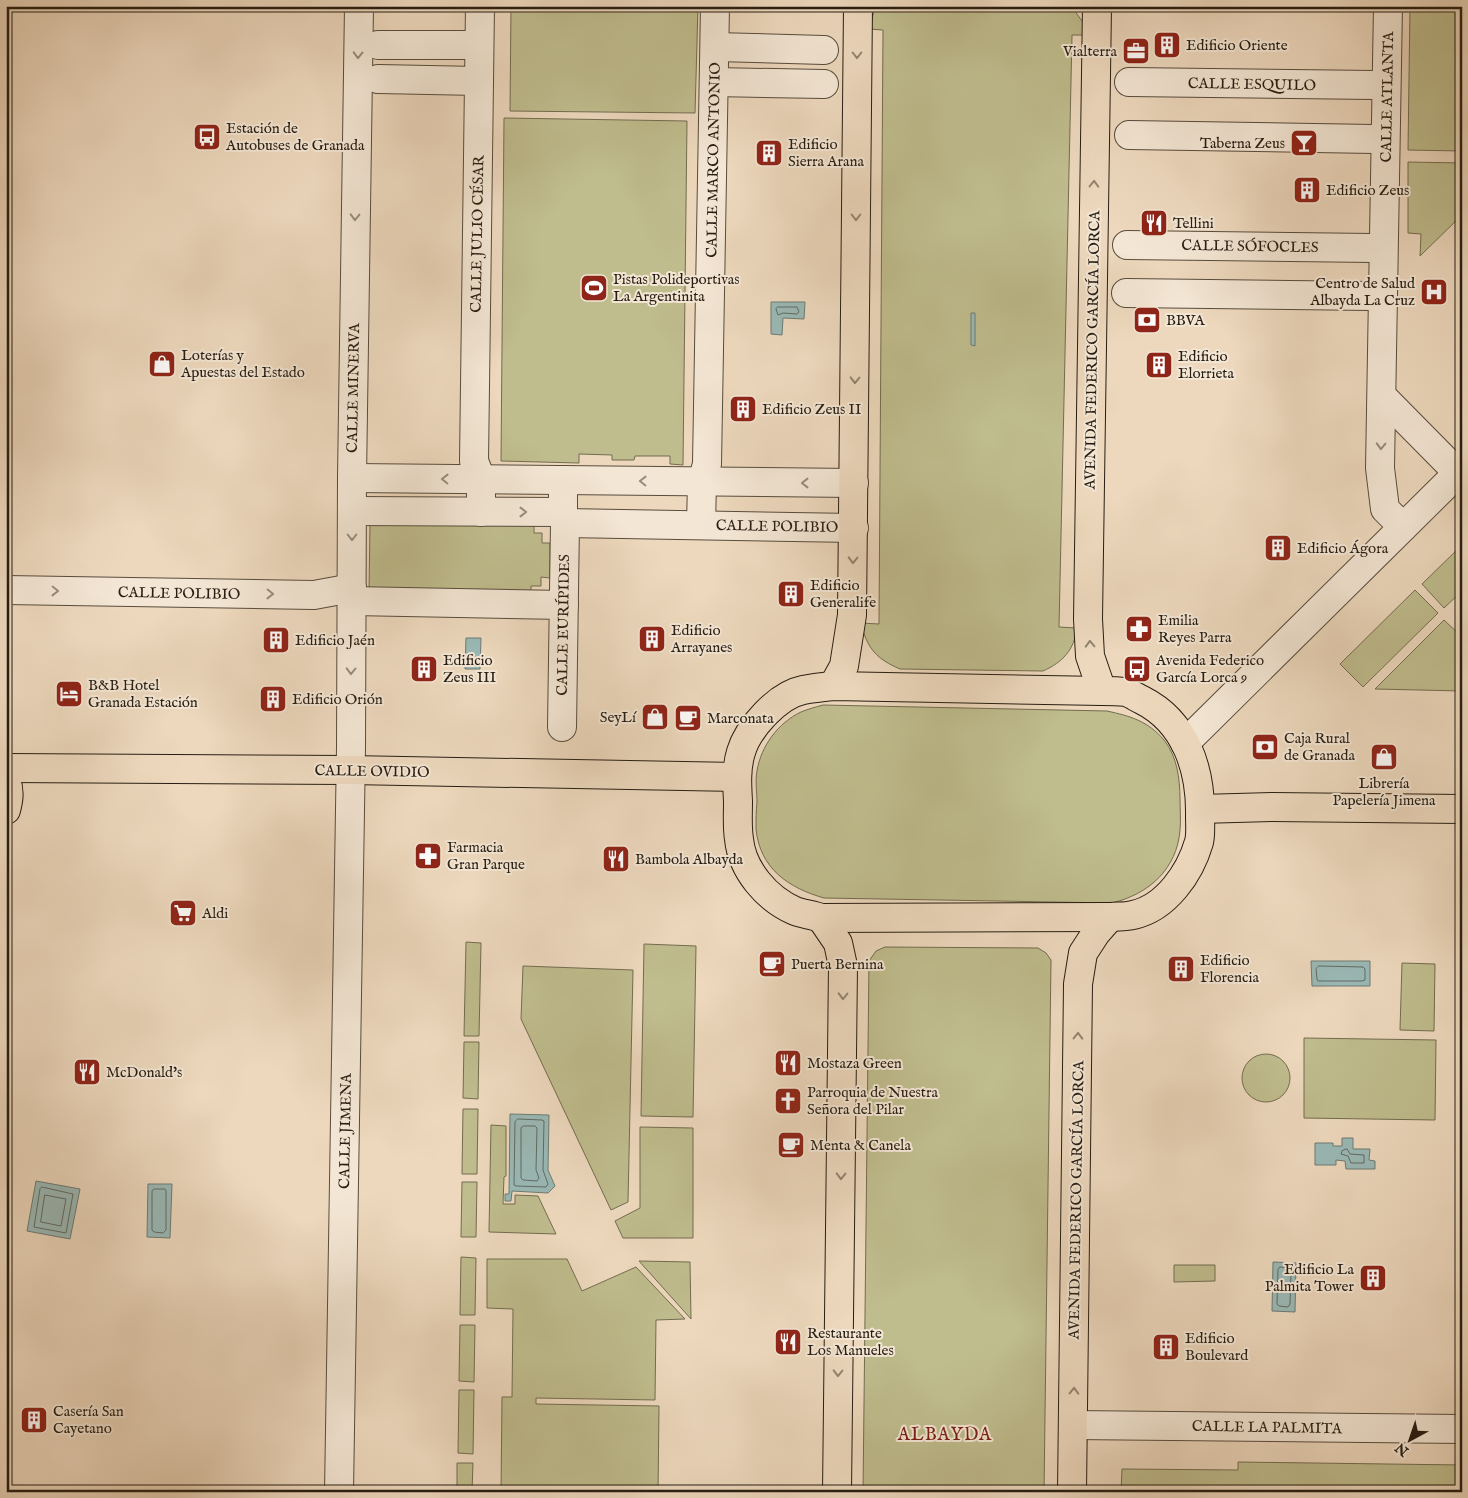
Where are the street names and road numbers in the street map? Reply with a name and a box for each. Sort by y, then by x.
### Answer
street label: CALLE ATLANTA [1377,31,1398,163]
street label: CALLE MARCO ANTONIO [702,62,725,258]
street label: CALLE ESQUILO [1188,74,1316,95]
street label: CALLE JULIO CÉSAR [467,154,488,313]
street label: AVENIDA FEDERICO GARCÍA LORCA [1081,210,1104,491]
street label: CALLE SÓFOCLES [1181,236,1319,257]
street label: CALLE MINERVA [343,322,364,453]
street label: CALLE POLIBIO [716,516,838,537]
street label: CALLE EURÍPIDES [553,554,574,696]
street label: CALLE POLIBIO [118,583,240,604]
street label: CALLE OVIDIO [314,761,430,782]
street label: AVENIDA FEDERICO GARCÍA LORCA [1065,1060,1088,1341]
street label: CALLE JIMENA [335,1072,356,1189]
street label: CALLE LA PALMITA [1192,1417,1343,1438]

